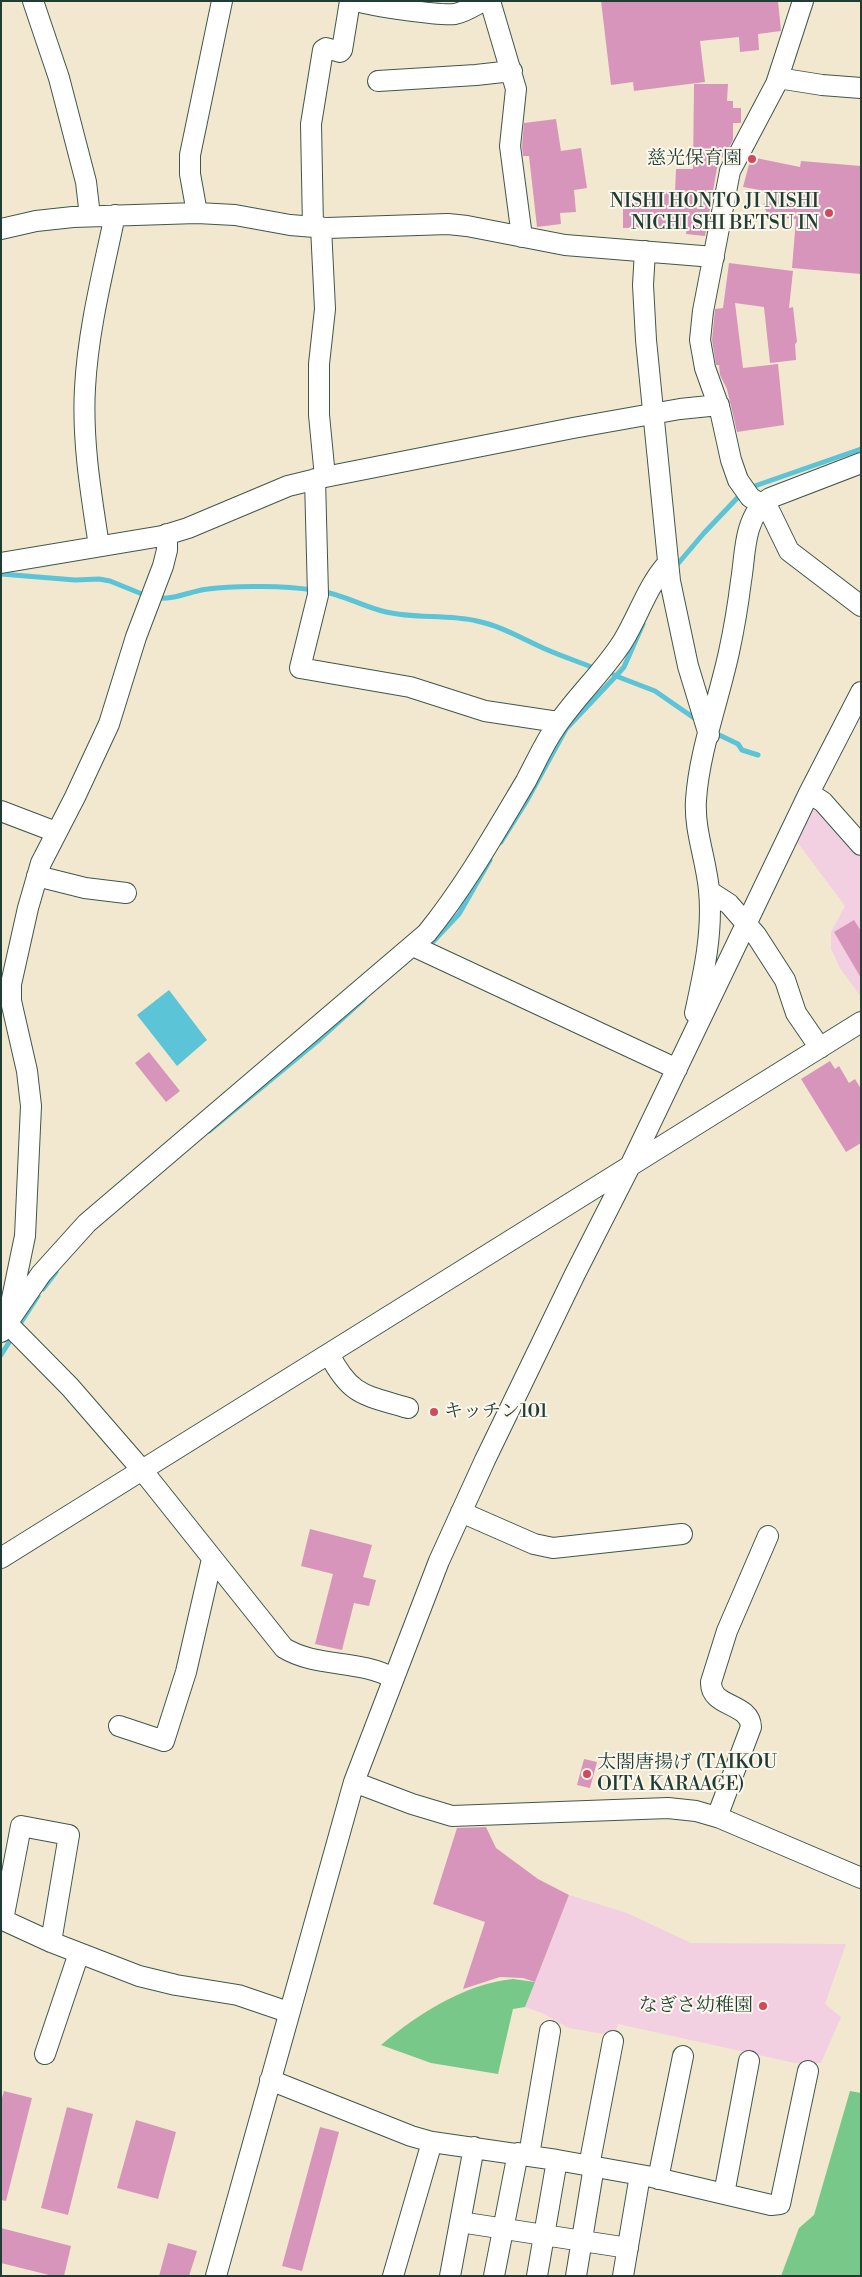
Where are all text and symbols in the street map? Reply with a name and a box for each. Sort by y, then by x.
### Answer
place label: 慈光保育園 [647,148,742,170]
marker: 慈光保育園 [746,153,758,165]
place label: NISHI HONTO JI NISHI NICHI SHI BETSU IN [610,191,819,235]
marker: NISHI HONTO JI NISHI NICHI SHI BETSU IN [823,207,835,219]
place label: キッチン101 [444,1401,548,1423]
marker: キッチン101 [428,1406,440,1418]
place label: 太閤唐揚げ (TAIKOU OITA KARAAGE) [597,1752,777,1796]
marker: 太閤唐揚げ (TAIKOU OITA KARAAGE) [581,1768,593,1780]
place label: なぎさ幼稚園 [639,1995,753,2017]
marker: なぎさ幼稚園 [757,2000,769,2012]

